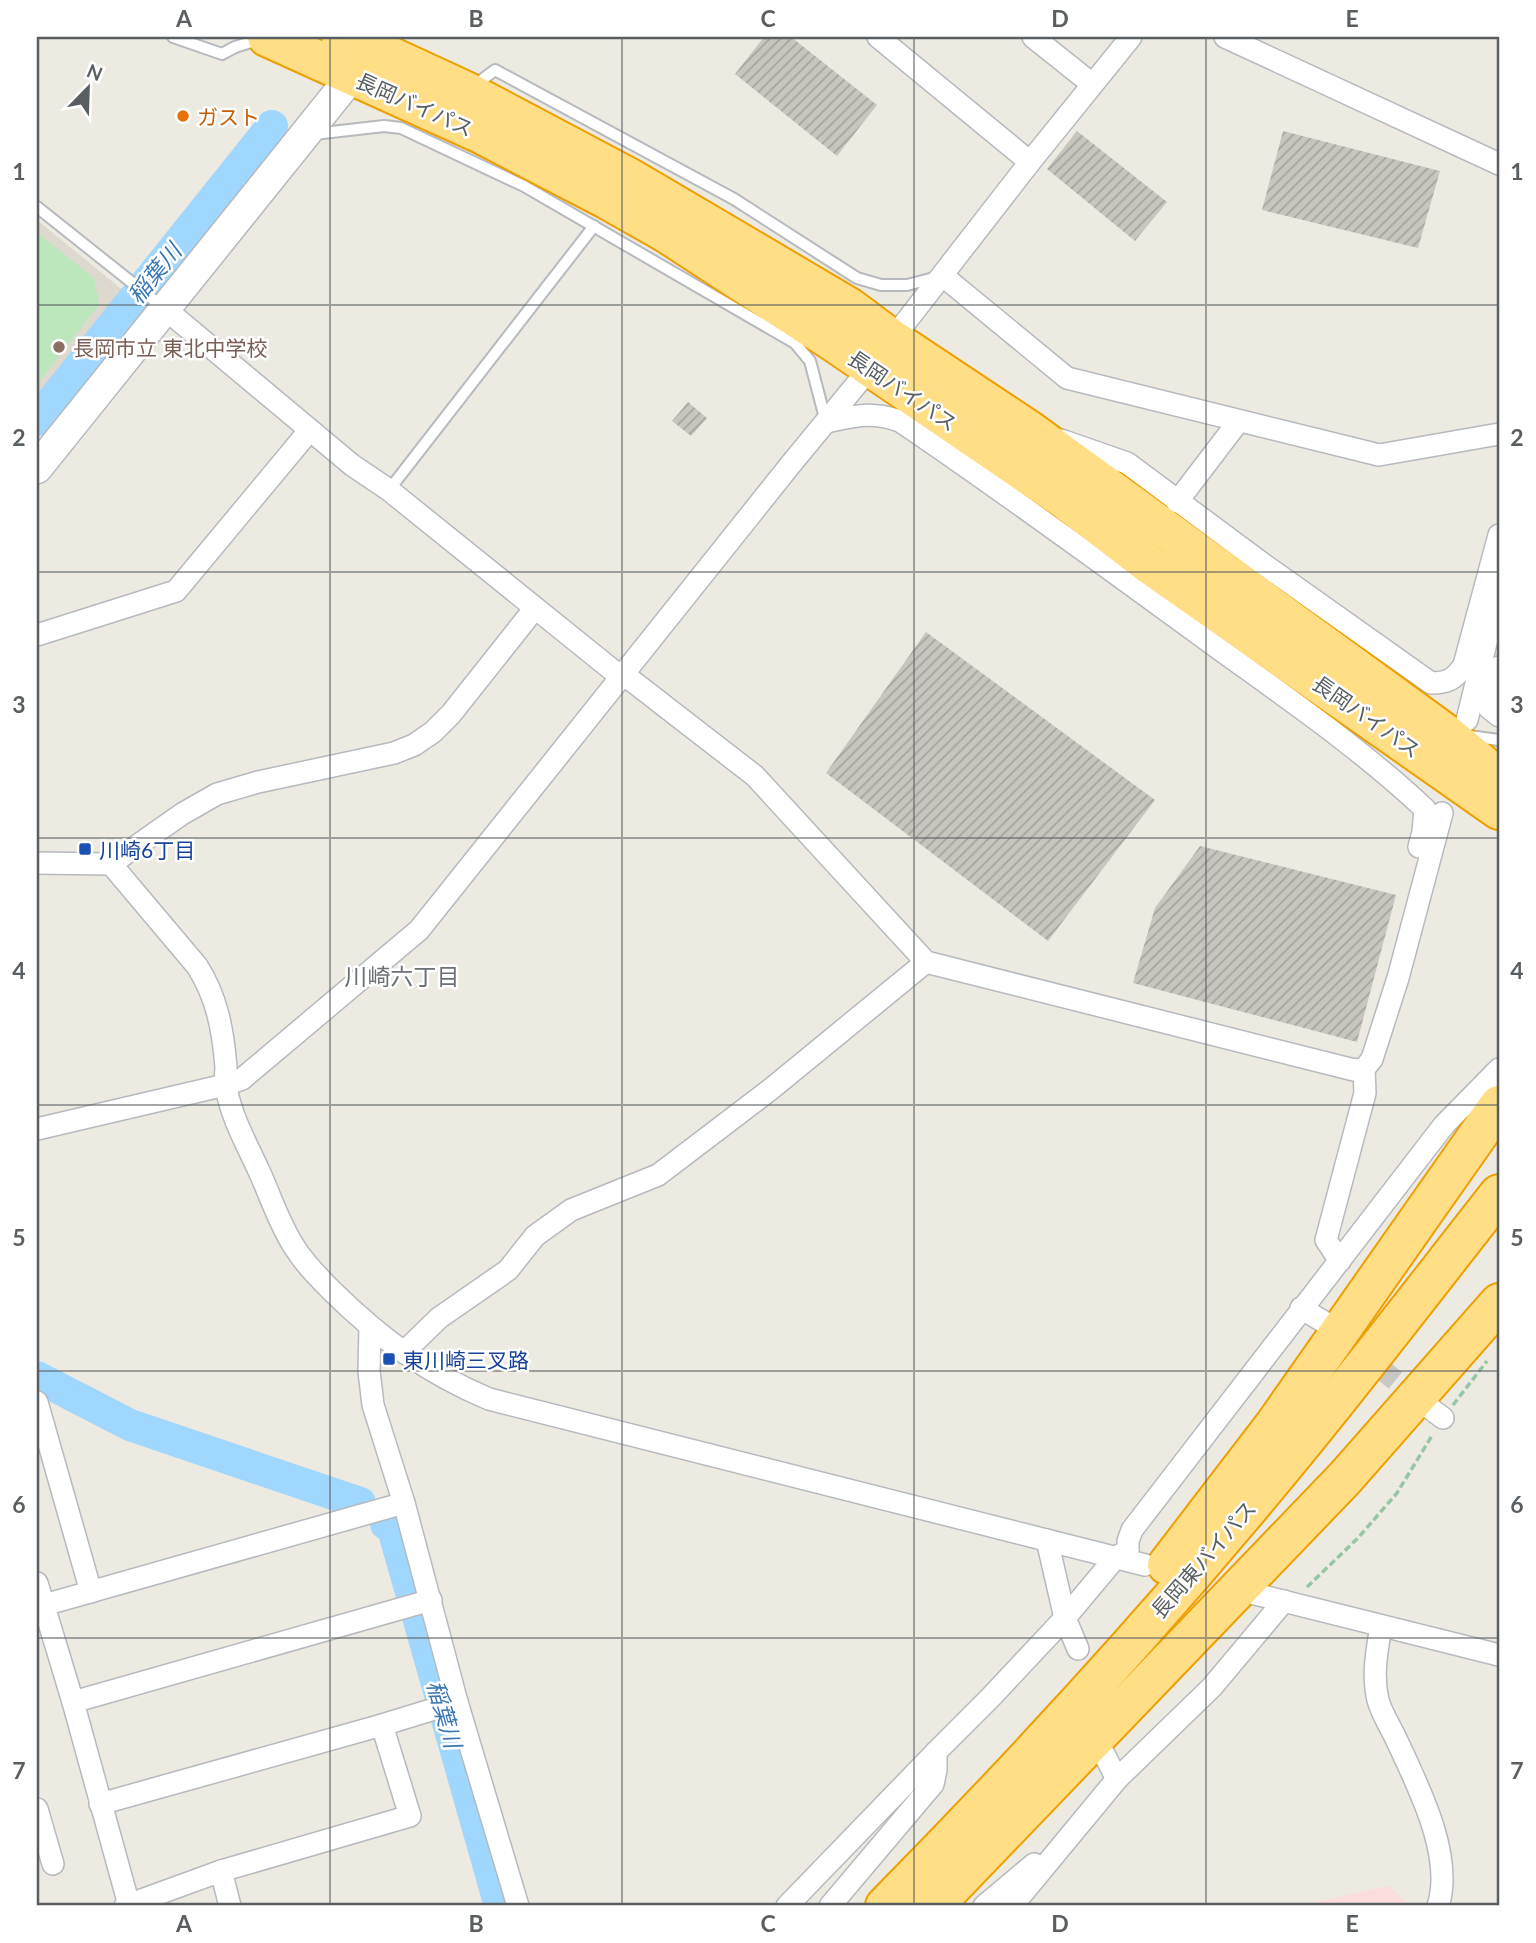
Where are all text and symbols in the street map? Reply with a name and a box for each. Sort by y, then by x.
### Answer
text: A [175,4,193,32]
text: B [468,4,484,32]
text: C [760,4,776,32]
text: D [1051,4,1069,32]
text: E [1345,4,1359,32]
north arrow [52,52,122,122]
text: N [84,58,106,85]
street label: 長岡バイパス [353,67,477,141]
place label: ガスト [197,104,260,129]
marker: ガスト [175,108,191,124]
text: 1 [12,157,26,185]
text: 1 [1510,157,1524,185]
water label: 稲葉川 [121,235,188,309]
place label: 長岡市立 東北中学校 [73,335,267,360]
marker: 長岡市立 東北中学校 [51,339,67,355]
street label: 長岡バイパス [844,345,962,435]
text: 2 [12,423,26,451]
text: 2 [1510,423,1524,451]
street label: 長岡バイパス [1308,670,1426,762]
text: 3 [12,690,26,718]
text: 3 [1510,690,1524,718]
place label: 川崎6丁目 [99,837,195,862]
marker: 川崎6丁目 [77,841,93,857]
text: 4 [12,956,26,984]
text: 4 [1510,956,1524,984]
district label: 川崎六丁目 [345,962,460,990]
text: 5 [12,1223,26,1251]
text: 5 [1510,1223,1524,1251]
place label: 東川崎三叉路 [403,1347,529,1372]
marker: 東川崎三叉路 [381,1351,397,1367]
text: 6 [12,1490,26,1518]
text: 6 [1510,1490,1524,1518]
street label: 長岡東バイパス [1145,1495,1261,1623]
water label: 稲葉川 [422,1677,469,1754]
text: 7 [12,1756,26,1784]
text: 7 [1510,1756,1524,1784]
text: A [175,1909,193,1937]
text: B [468,1909,484,1937]
text: C [760,1909,776,1937]
text: D [1051,1909,1069,1937]
text: E [1345,1909,1359,1937]

